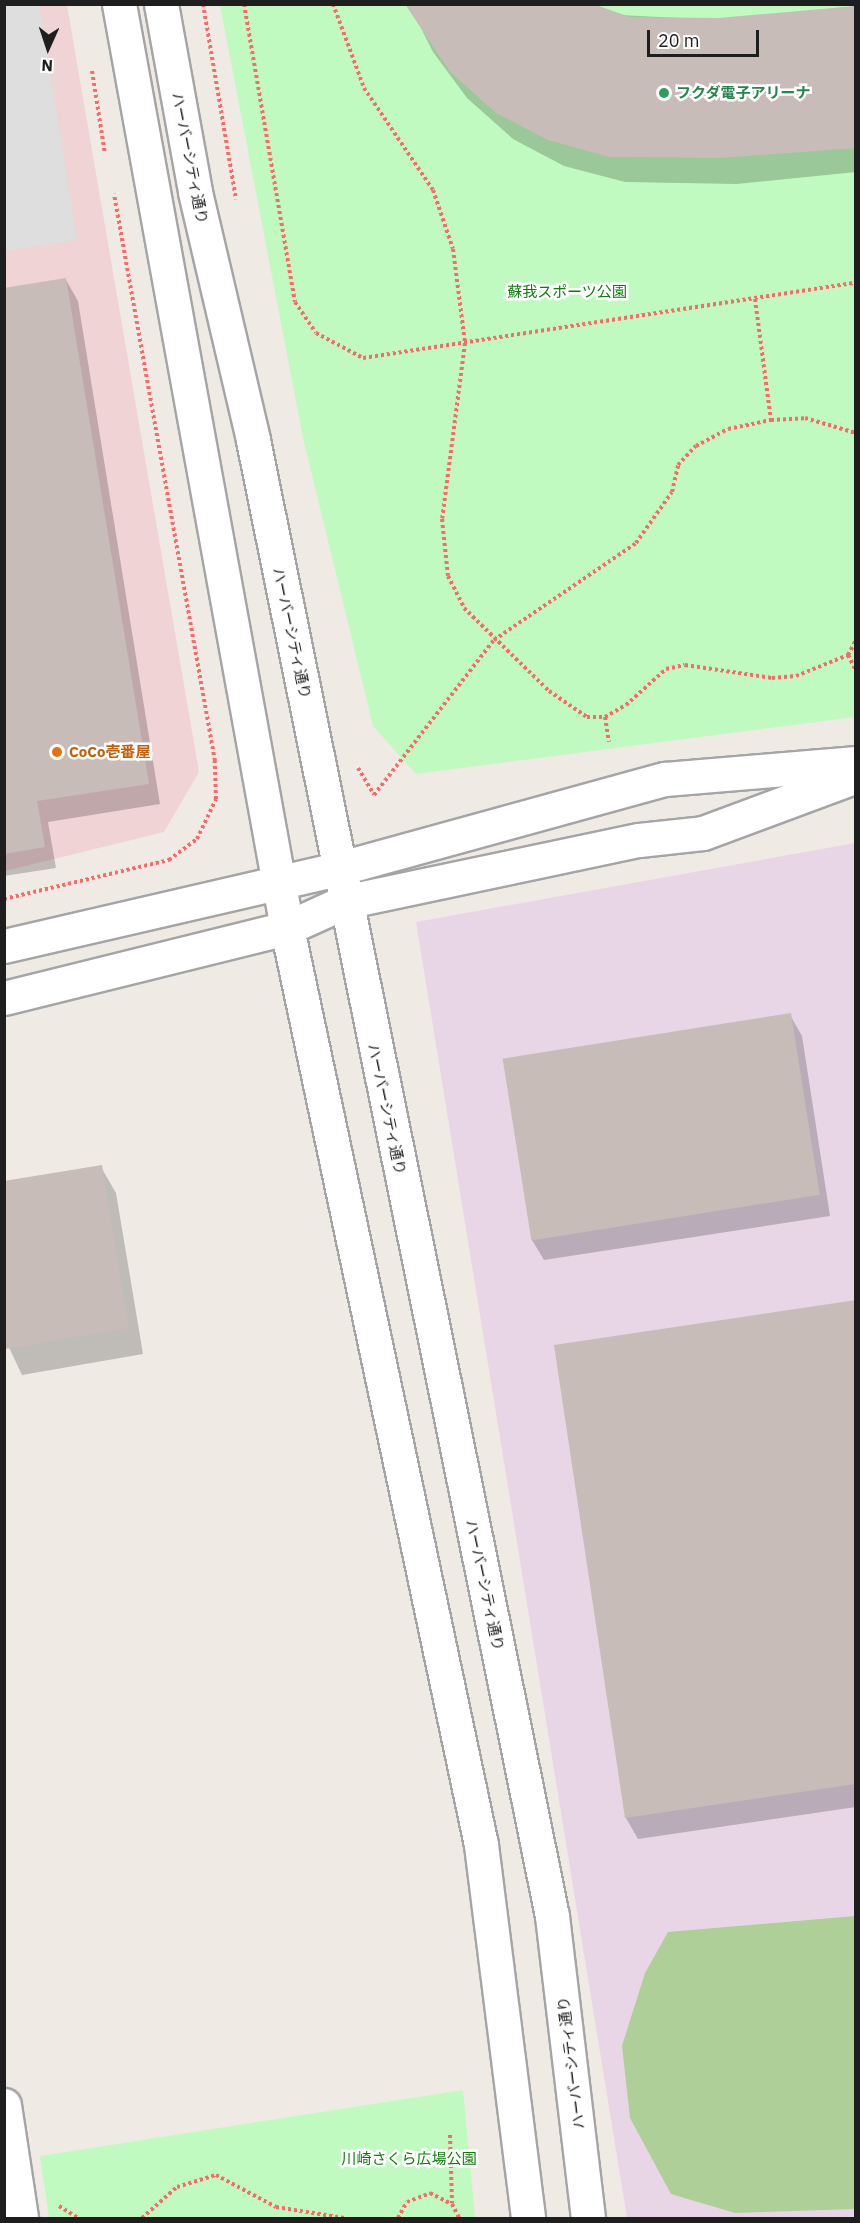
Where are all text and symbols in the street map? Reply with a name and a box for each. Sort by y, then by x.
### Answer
north arrow [18,18,78,78]
scale bar [650,18,762,56]
text: 20 m [658,29,700,52]
text: N [41,56,53,76]
place label: フクダ電子アリーナ [676,84,811,102]
marker: フクダ電子アリーナ [657,86,671,100]
street label: ハーバーシティ通り [168,90,212,226]
park label: 蘇我スポーツ公園 [507,283,627,301]
street label: ハーバーシティ通り [269,565,315,701]
place label: CoCo壱番屋 [69,743,150,761]
marker: CoCo壱番屋 [50,745,64,759]
street label: ハーバーシティ通り [364,1041,410,1177]
street label: ハーバーシティ通り [462,1517,508,1653]
street label: ハーバーシティ通り [554,1995,588,2131]
park label: 川崎さくら広場公園 [342,2150,476,2168]

